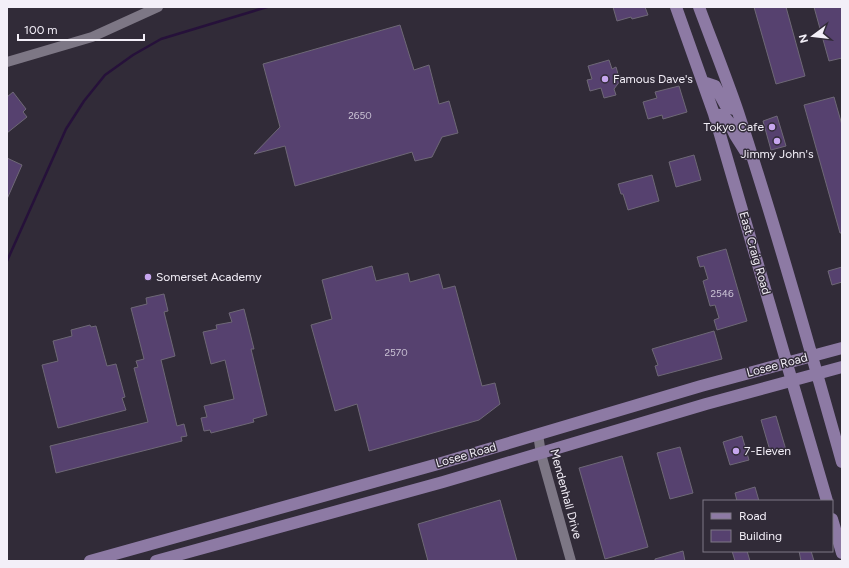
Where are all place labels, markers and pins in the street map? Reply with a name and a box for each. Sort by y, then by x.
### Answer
place label: Famous Dave's [613,72,693,86]
marker: Famous Dave's [600,74,610,84]
place label: Tokyo Cafe [704,120,764,134]
marker: Tokyo Cafe [767,122,777,132]
marker: Jimmy John's [772,136,782,146]
place label: Jimmy John's [740,147,814,161]
place label: Somerset Academy [156,270,262,284]
marker: Somerset Academy [143,272,153,282]
place label: 7-Eleven [744,444,791,458]
marker: 7-Eleven [731,446,741,456]

